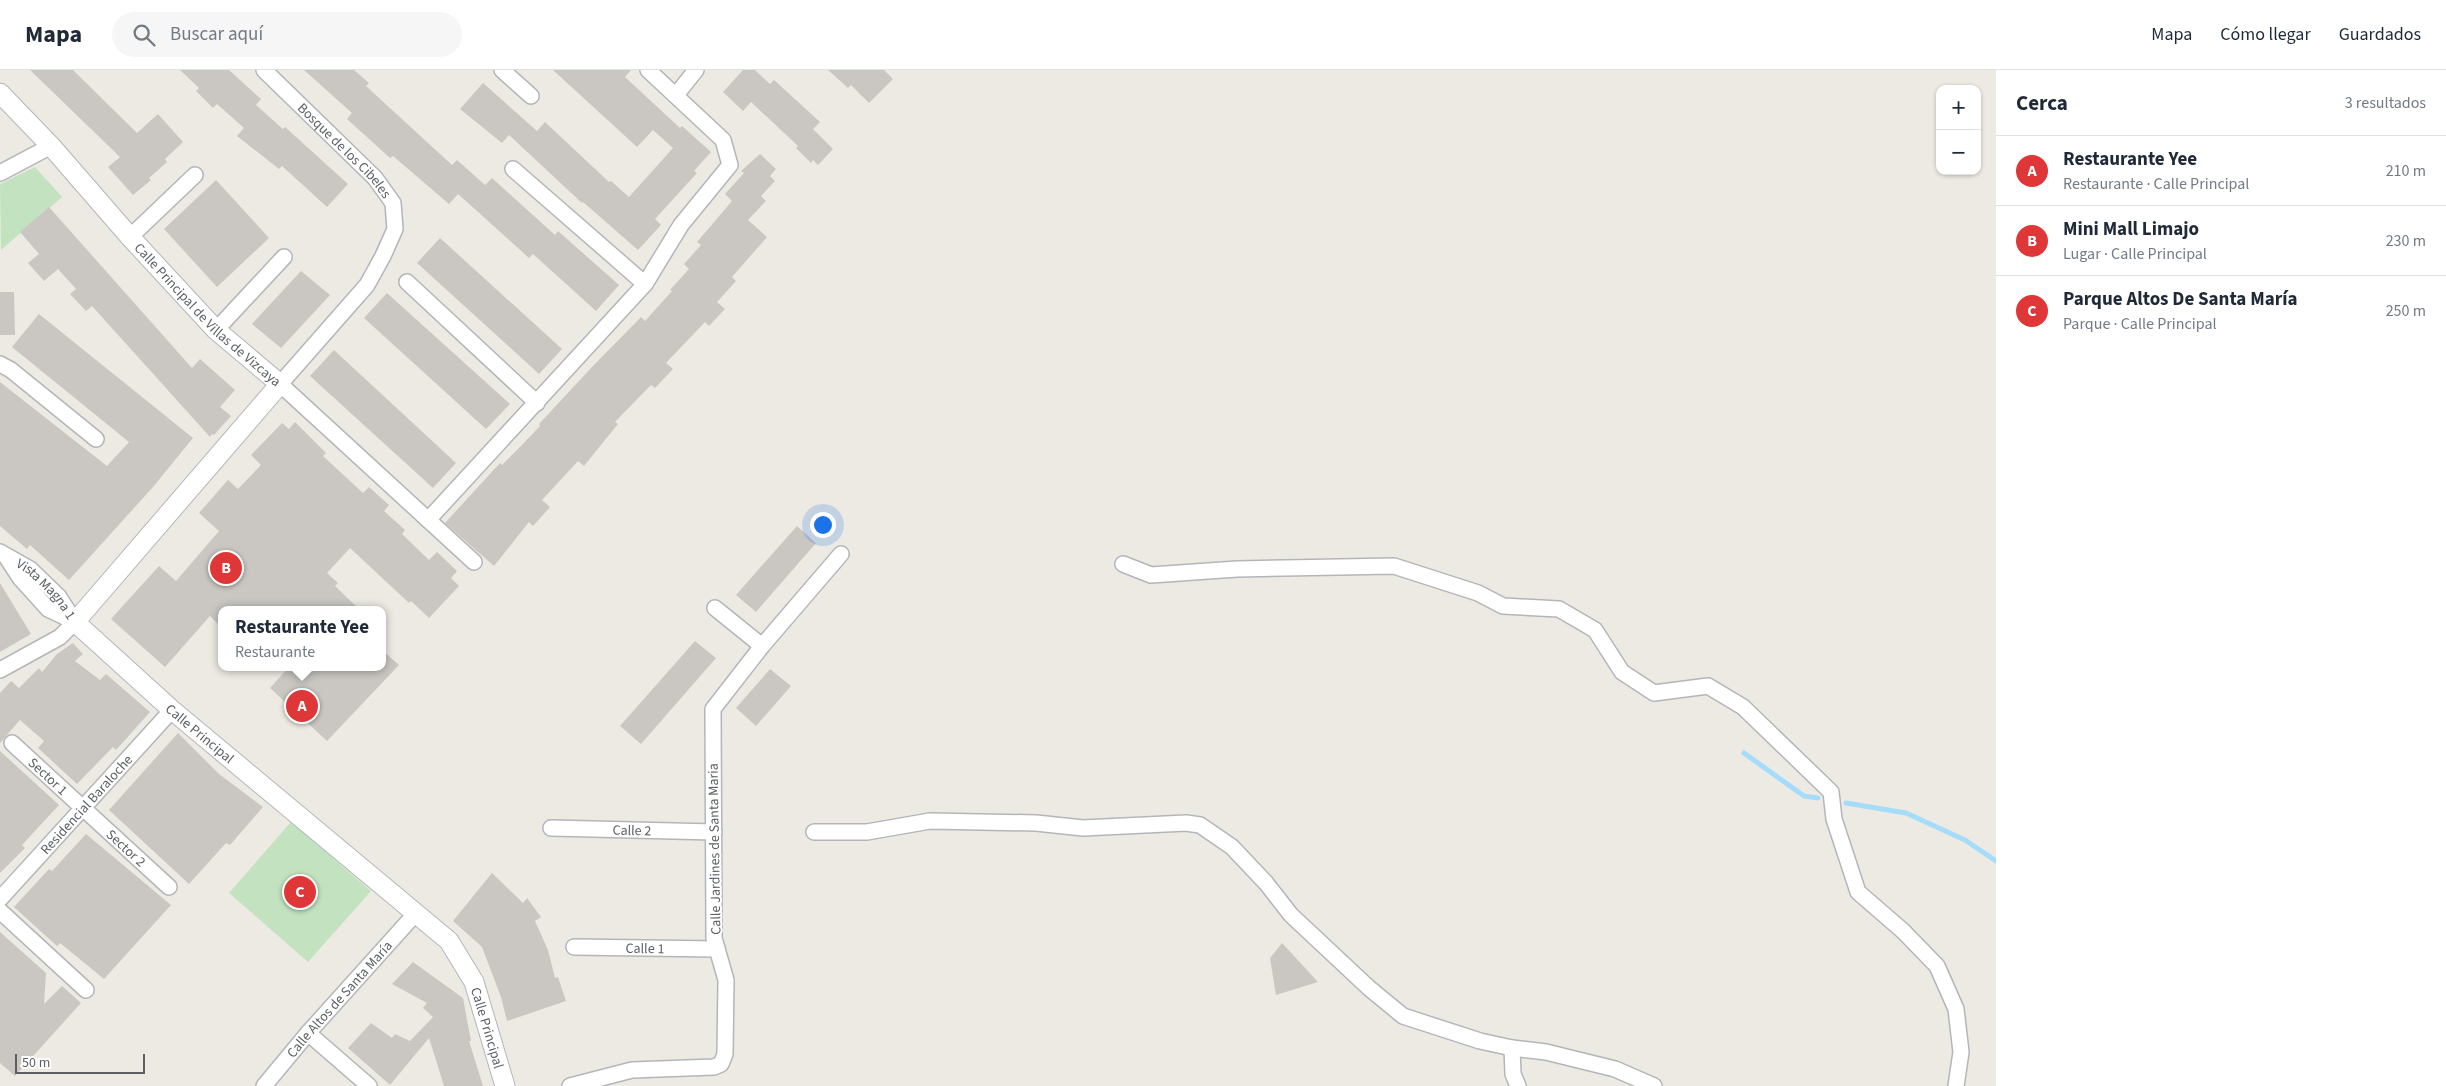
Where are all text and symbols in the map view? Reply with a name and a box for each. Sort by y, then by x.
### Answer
search box [112,12,462,57]
text: Mapa [25,17,82,52]
icon: search [130,21,158,49]
text: Buscar aquí [170,21,263,48]
text: Mapa [2151,22,2192,47]
text: Cómo llegar [2220,22,2311,47]
text: Guardados [2339,22,2421,47]
map controls [1936,85,1981,175]
button: + [1936,85,1981,130]
text: Cerca [2016,88,2068,118]
text: 3 resultados [2345,92,2426,114]
street label: Bosque de los Cibeles [293,99,396,203]
button: − [1936,130,1981,175]
text: Restaurante Yee [2063,146,2197,173]
text: A [2027,160,2037,182]
text: 210 m [2386,160,2426,182]
text: Restaurante · Calle Principal [2063,173,2249,195]
text: Mini Mall Limajo [2063,216,2199,243]
text: B [2027,230,2037,252]
text: 230 m [2386,230,2426,252]
street label: Calle Principal de Villas de Vizcaya [129,239,285,392]
text: Lugar · Calle Principal [2063,243,2207,265]
text: Parque Altos De Santa María [2063,286,2297,313]
text: C [2027,300,2037,322]
text: 250 m [2386,300,2426,322]
text: Parque · Calle Principal [2063,313,2217,335]
your location [810,512,836,538]
pin: B [210,549,242,587]
street label: Vista Magna 1 [12,554,80,624]
popup [218,606,386,671]
text: Restaurante Yee [235,614,369,641]
text: Restaurante [235,641,315,663]
pin: A [286,687,318,725]
street label: Calle Principal [161,700,238,769]
street label: Residencial Baraloche [36,751,138,859]
street label: Sector 1 [23,753,72,800]
street label: Calle Jardines de Santa Maria [704,763,726,935]
street label: Calle 2 [612,821,652,841]
street label: Sector 2 [101,825,150,872]
pin: C [284,873,316,911]
street label: Calle Altos de Santa María [282,937,397,1063]
street label: Calle 1 [625,939,665,959]
street label: Calle Principal [465,985,508,1072]
scale bar [15,1051,145,1074]
text: 50 m [22,1053,50,1073]

